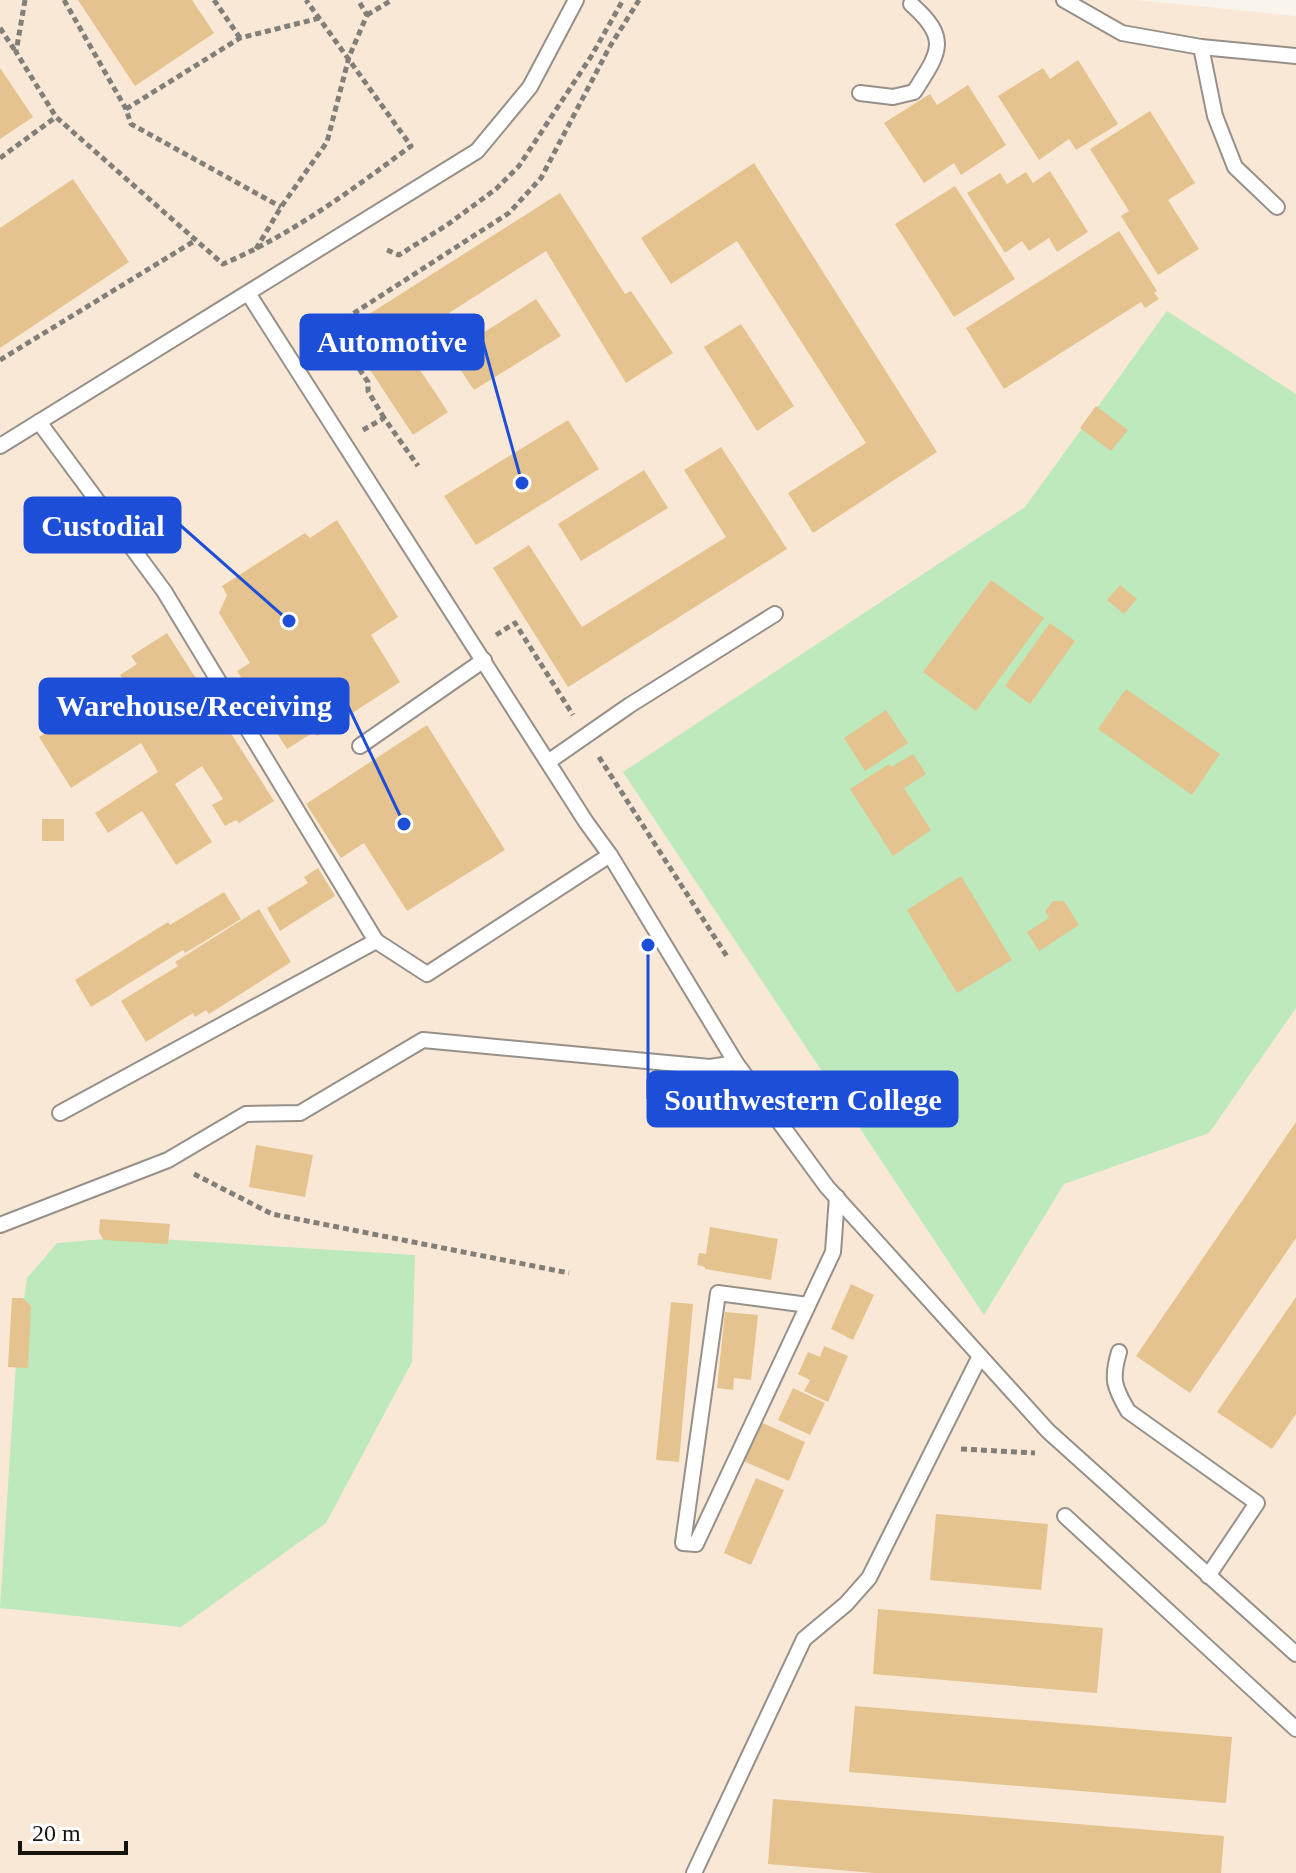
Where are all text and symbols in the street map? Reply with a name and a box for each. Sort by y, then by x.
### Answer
callout: Automotive [301,315,483,369]
text: Automotive [317,325,467,358]
callout: Custodial [25,498,180,552]
text: Custodial [41,509,165,542]
callout: Warehouse/Receiving [40,679,348,733]
text: Warehouse/Receiving [56,689,332,722]
callout: Southwestern College [648,1072,957,1126]
text: Southwestern College [664,1083,942,1116]
scale bar [20,1805,126,1855]
text: 20 m [32,1820,81,1846]

